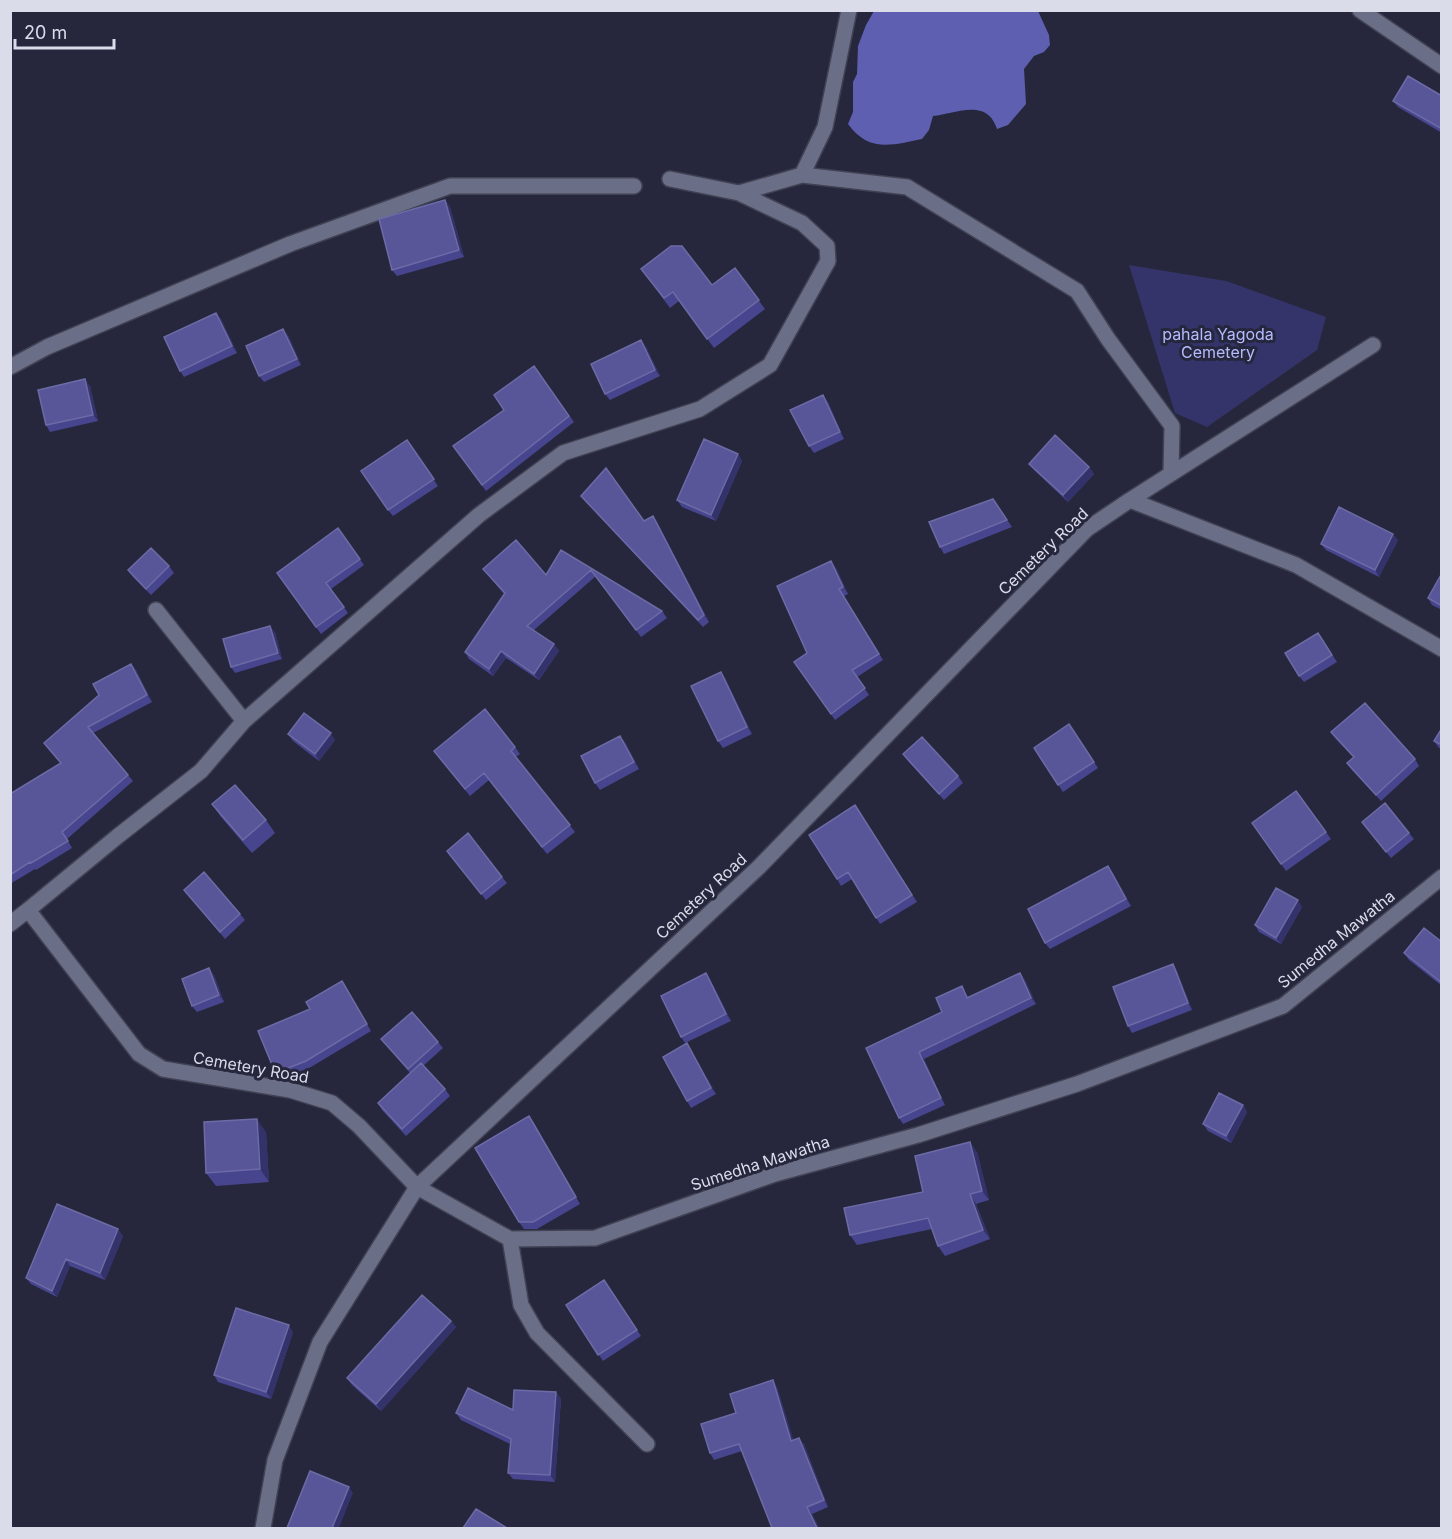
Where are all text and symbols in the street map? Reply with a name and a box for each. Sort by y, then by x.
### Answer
scale bar [15,12,114,50]
text: 20 m [24,22,67,43]
park label: pahala Yagoda Cemetery [1162,324,1274,362]
street label: Cemetery Road [994,503,1092,599]
street label: Cemetery Road [651,849,751,943]
street label: Sumedha Mawatha [1273,886,1399,992]
street label: Cemetery Road [192,1047,310,1087]
street label: Sumedha Mawatha [688,1131,832,1195]

